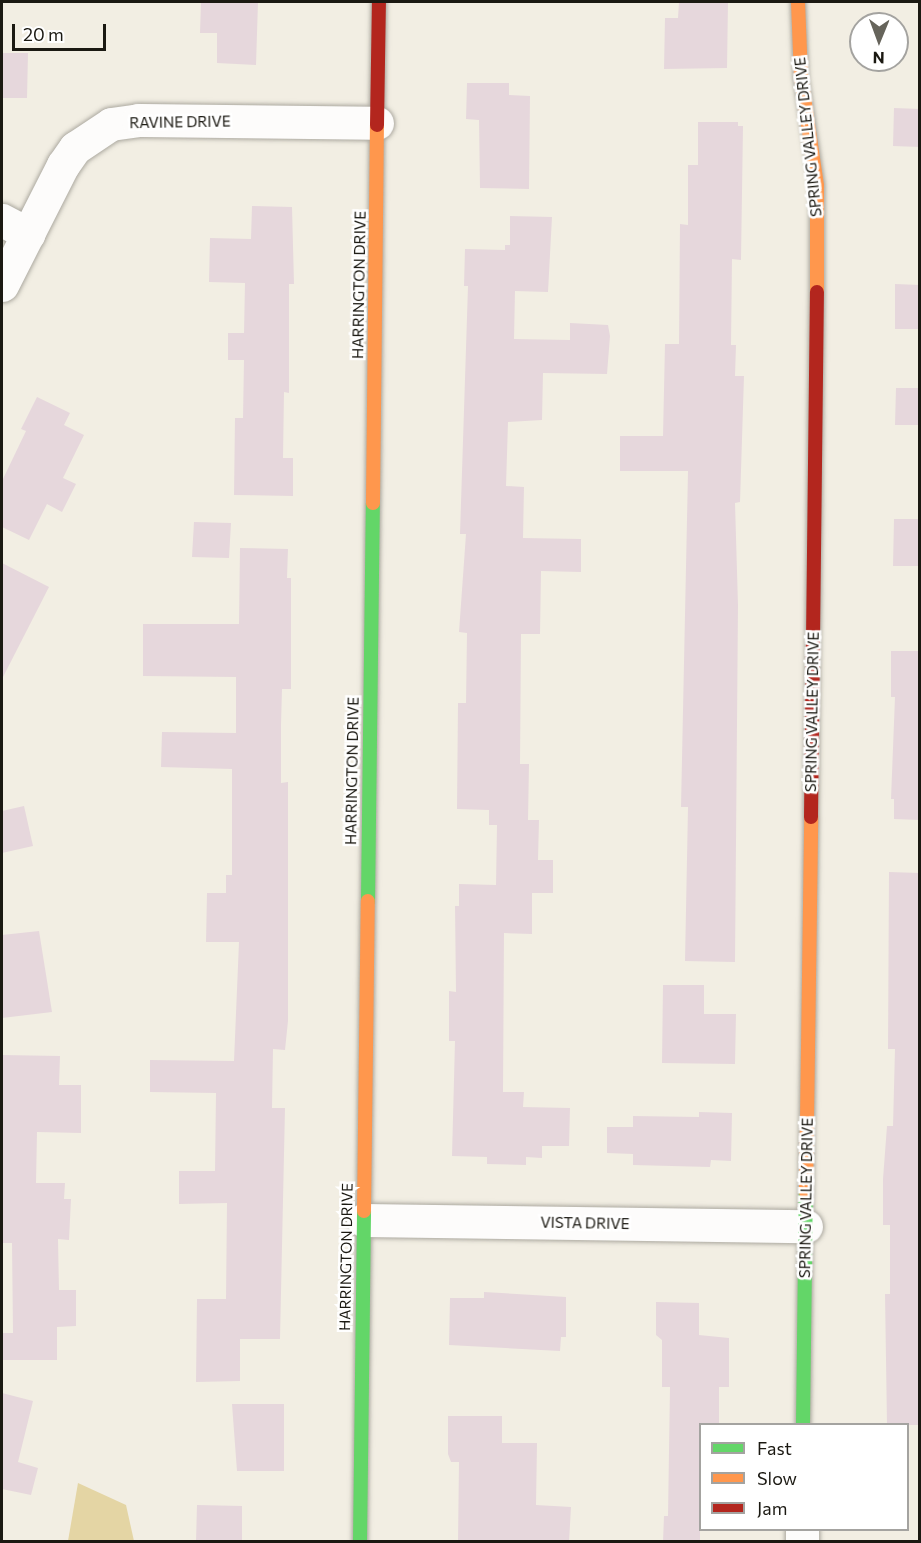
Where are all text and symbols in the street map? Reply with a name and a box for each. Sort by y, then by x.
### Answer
scale bar [15,12,110,50]
north arrow [849,12,909,72]
text: 20 m [23,23,64,45]
text: N [873,49,885,68]
street label: SPRING VALLEY DRIVE [791,56,825,218]
street label: RAVINE DRIVE [129,112,231,132]
street label: HARRINGTON DRIVE [349,211,369,359]
street label: SPRING VALLEY DRIVE [802,632,822,792]
street label: HARRINGTON DRIVE [342,697,362,845]
street label: SPRING VALLEY DRIVE [796,1118,816,1278]
street label: HARRINGTON DRIVE [336,1183,356,1331]
street label: VISTA DRIVE [540,1213,630,1233]
legend [699,1423,909,1531]
text: Fast [757,1437,792,1459]
text: Slow [757,1467,797,1489]
text: Jam [757,1497,787,1519]

